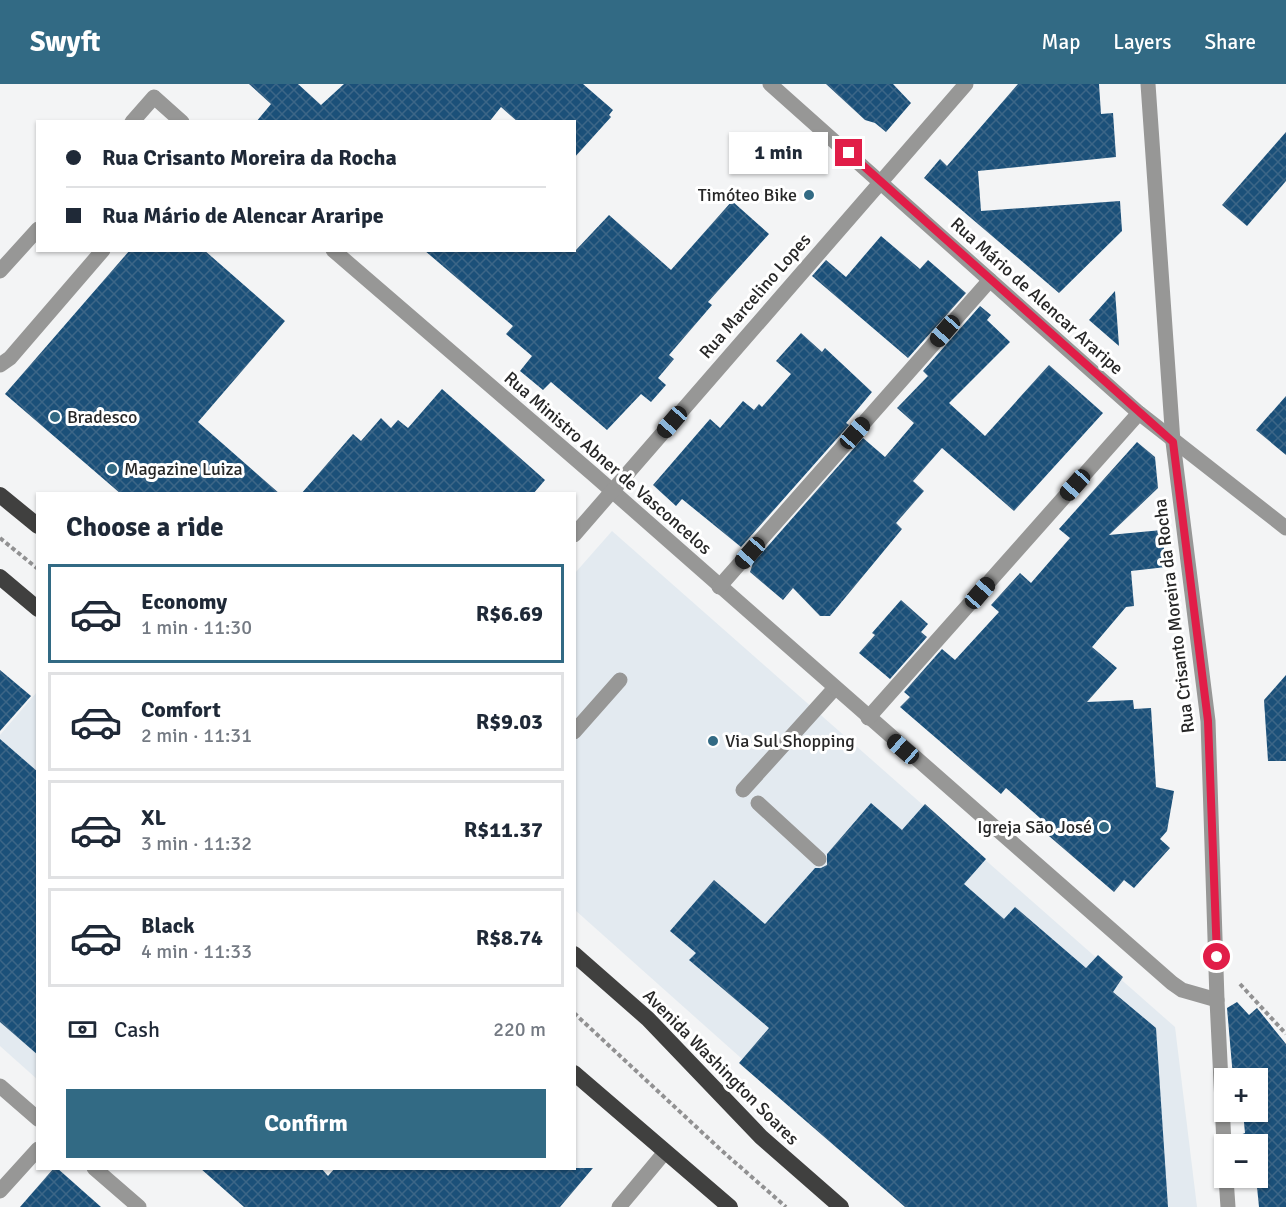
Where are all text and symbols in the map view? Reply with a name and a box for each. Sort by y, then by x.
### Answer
text: Swyft [30,25,100,59]
text: Map [1042,29,1080,55]
text: Layers [1113,29,1171,55]
text: Share [1204,29,1256,55]
callout: 1 min [729,132,828,174]
route end [835,139,862,166]
text: 1 min [754,140,803,165]
text: Rua Crisanto Moreira da Rocha [102,144,397,171]
place label: Timóteo Bike [698,184,797,206]
marker: Timóteo Bike [802,188,816,202]
text: Rua Mário de Alencar Araripe [102,202,384,229]
street label: Rua Mário de Alencar Araripe [946,213,1128,379]
street label: Rua Marcelino Lopes [695,229,815,363]
car [926,312,964,350]
street label: Rua Ministro Abner de Vasconcelos [500,367,716,559]
car [653,403,691,441]
place label: Bradesco [67,406,137,428]
marker: Bradesco [48,410,62,424]
car [836,414,874,452]
place label: Magazine Luiza [124,458,243,480]
marker: Magazine Luiza [105,462,119,476]
car [1056,466,1094,504]
street label: Rua Crisanto Moreira da Rocha [1149,498,1199,734]
text: Choose a ride [66,511,224,544]
car [731,534,769,572]
car [961,574,999,612]
icon: car [69,587,123,641]
text: Economy [141,588,227,615]
text: R$6.69 [476,600,543,627]
text: 1 min · 11:30 [141,615,252,640]
icon: car [69,695,123,749]
text: Comfort [141,696,221,723]
text: R$9.03 [476,708,543,735]
text: 2 min · 11:31 [141,723,252,748]
place label: Via Sul Shopping [725,730,855,752]
car [884,730,922,768]
marker: Via Sul Shopping [706,734,720,748]
icon: car [69,803,123,857]
text: XL [141,804,166,831]
text: R$11.37 [464,816,543,843]
place label: Igreja São José [977,816,1092,838]
marker: Igreja São José [1097,820,1111,834]
text: 3 min · 11:32 [141,831,252,856]
icon: car [69,911,123,965]
text: Black [141,912,195,939]
text: R$8.74 [476,924,543,951]
text: 4 min · 11:33 [141,939,252,964]
route start [1203,943,1230,970]
street label: Avenida Washington Soares [638,984,804,1150]
icon: cash [66,1013,99,1046]
text: Cash [114,1016,160,1043]
text: 220 m [493,1017,546,1042]
map controls [1214,1068,1268,1188]
button: + [1214,1068,1268,1122]
button: Confirm [66,1089,546,1158]
button: − [1214,1134,1268,1188]

